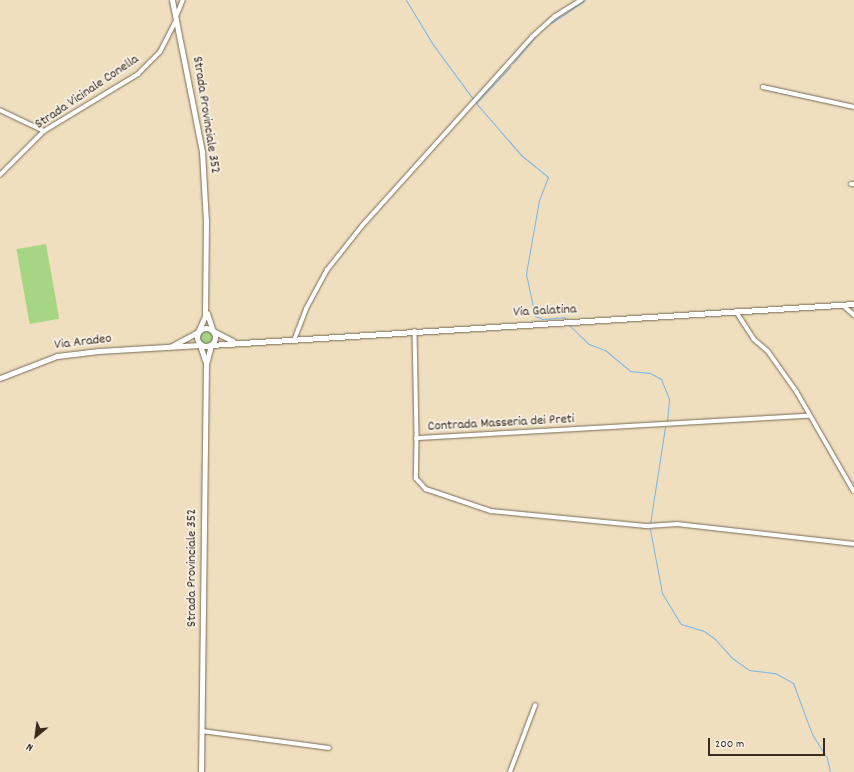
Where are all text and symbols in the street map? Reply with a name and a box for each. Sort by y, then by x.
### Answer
street label: Strada Vicinale Conella [32,51,142,133]
street label: Strada Provinciale 352 [188,55,224,175]
street label: Via Galatina [513,301,577,321]
street label: Via Aradeo [53,330,113,354]
street label: Contrada Masseria dei Preti [427,411,575,435]
street label: Strada Provinciale 352 [184,509,200,627]
north arrow [16,716,56,756]
scale bar [710,730,827,756]
text: 200 m [715,736,744,753]
text: N [24,738,36,755]

